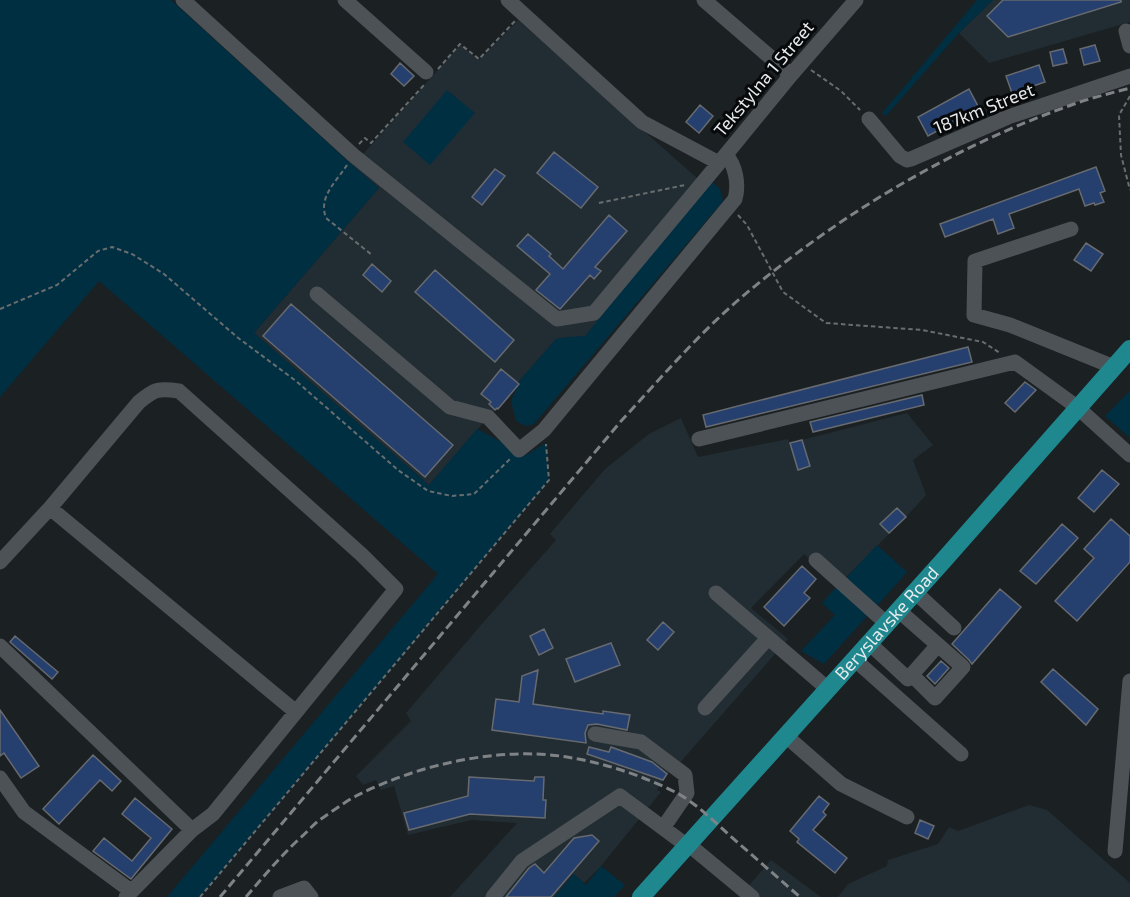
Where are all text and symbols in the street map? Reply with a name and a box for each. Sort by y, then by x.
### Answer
street label: Tekstylna 1 Street [709,16,818,140]
street label: 187km Street [930,78,1037,138]
street label: Beryslavske Road [830,561,943,684]

